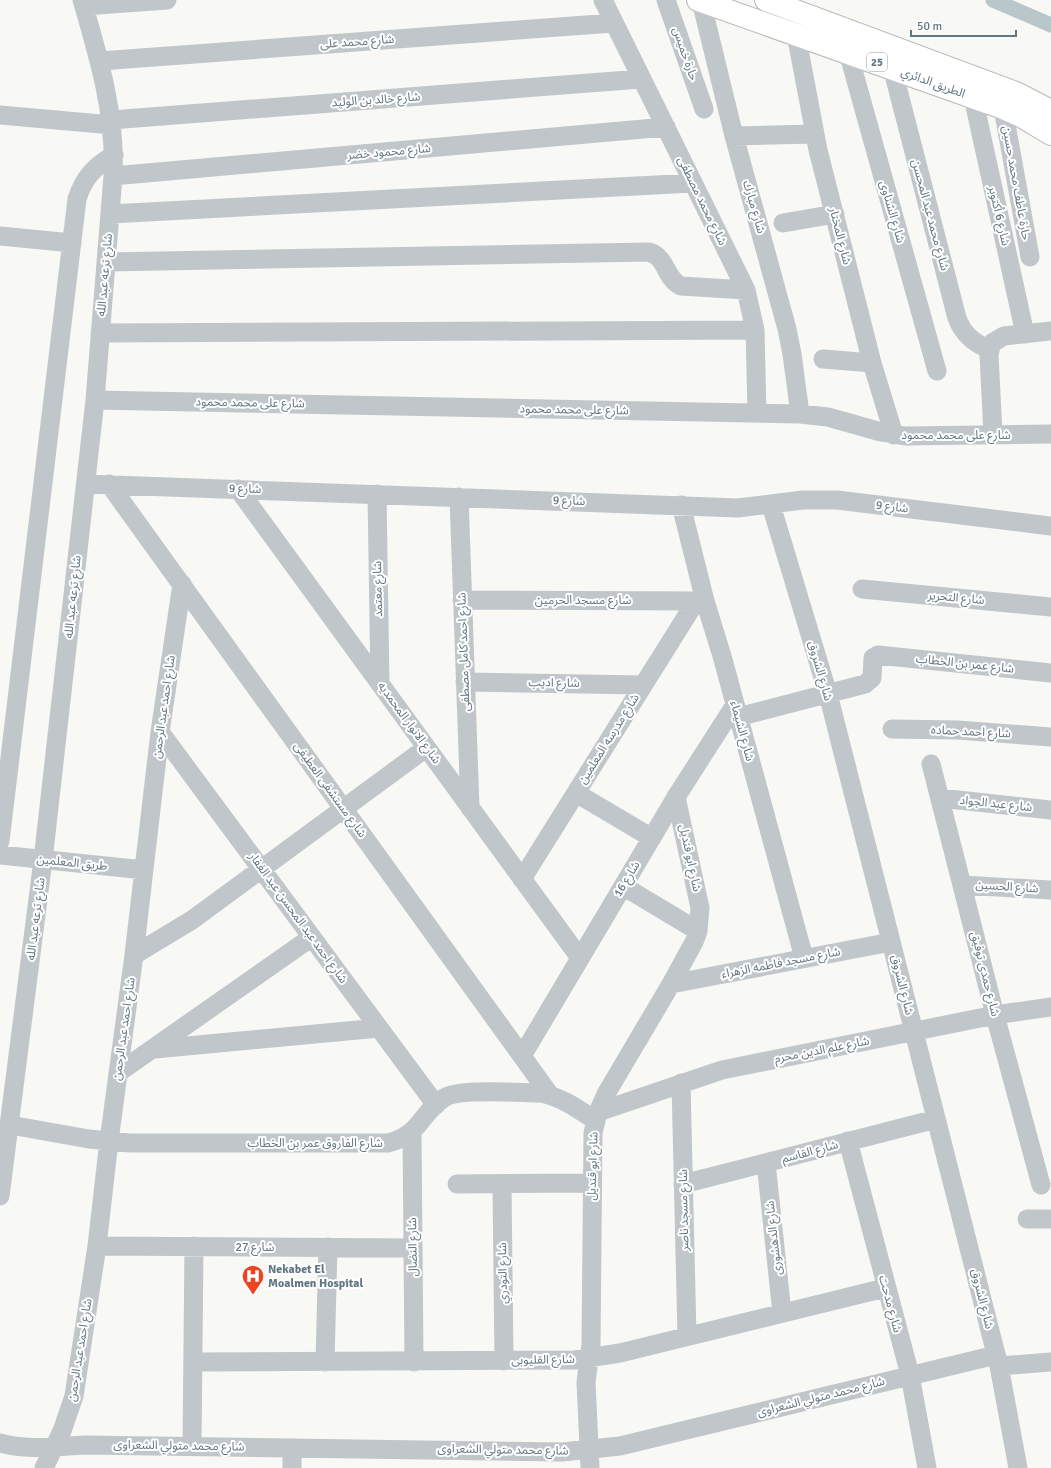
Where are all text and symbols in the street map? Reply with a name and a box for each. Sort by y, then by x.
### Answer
scale bar [911,12,1016,38]
text: 50 m [917,19,942,34]
street label: حارة خميس [669,25,701,83]
street label: شارع محمد على [319,32,395,53]
road number: 25 [867,53,887,71]
street label: الطريق الدائري [898,64,967,103]
street label: شارع خالد بن الوليد [331,89,421,112]
street label: حارة عاطف محمد حسين [999,125,1033,241]
street label: شارع محمود خضر [345,141,432,164]
street label: شارع محمد مصطفى [673,154,730,248]
street label: شارع محمد عبد المحسن [907,158,952,273]
street label: شارع مبارك [738,179,769,236]
street label: شارع الشناوى [875,179,908,245]
street label: شارع 6 أكتوبر [984,183,1014,248]
street label: شارع المختار [824,205,854,267]
street label: شارع ترعه عبد الله [94,233,117,317]
street label: شارع على محمد محمود [195,395,305,412]
street label: شارع على محمد محمود [519,402,629,419]
street label: شارع على محمد محمود [901,428,1011,444]
street label: شارع 9 [228,481,262,498]
street label: شارع 9 [552,493,586,510]
street label: شارع 9 [875,498,909,517]
street label: شارع ترعه عبد الله [61,555,86,639]
street label: شارع معتمد [370,561,387,617]
street label: شارع التحرير [926,588,985,609]
street label: شارع احمد كامل مصطفى [454,592,475,712]
street label: شارع مسجد الحرمين [535,593,631,609]
street label: شارع الشروق [803,639,836,703]
street label: شارع عمر بن الخطاب [915,651,1015,678]
street label: شارع احمد عبد الرحمن [149,654,180,760]
street label: شارع اديب [528,675,580,692]
street label: شارع الانوار المحمديه [373,679,444,768]
street label: شارع مدرسه المعلمين [575,691,644,787]
street label: شارع الشيماء [726,699,757,763]
street label: شارع احمد حماده [931,722,1011,743]
street label: شارع مستشفى العطيفى [289,739,370,841]
street label: شارع عبد الجواد [959,793,1033,816]
street label: شارع ابو قنديل [675,823,704,893]
street label: شارع احمد عبد المحسن عبد الغفار [244,849,351,987]
street label: طريق المعلمين [36,852,108,874]
street label: شارع 16 [611,858,644,900]
street label: شارع ترعه عبد الله [23,877,50,961]
street label: شارع الحسين [975,877,1039,898]
street label: شارع حمدى توفيق [966,930,1003,1018]
street label: شارع مسجد فاطمه الزهراء [720,944,842,983]
street label: شارع الشروق [886,953,917,1017]
street label: شارع احمد عبد الرحمن [109,976,140,1082]
street label: شارع علم الدين محرم [773,1033,871,1068]
street label: شارع ابو قنديل [584,1131,603,1201]
street label: شارع الفاروق عمر بن الخطاب [247,1136,383,1152]
street label: شارع القاسم [780,1137,840,1168]
street label: شارع مسجد ناصر [676,1169,693,1252]
street label: شارع الدهشورى [763,1200,786,1276]
street label: شارع النضال [405,1217,422,1277]
street label: شارع 27 [236,1240,275,1256]
street label: شارع التودري [495,1242,513,1304]
place label: Nekabet El Moalmen Hospital [268,1262,363,1291]
hospital icon: Nekabet El Moalmen Hospital [240,1263,266,1296]
street label: شارع الشروق [966,1267,997,1331]
street label: شارع مدحت [874,1274,905,1335]
street label: شارع احمد عبد الرحمن [64,1297,97,1403]
street label: شارع القليوبى [511,1352,575,1369]
street label: شارع محمد متولي الشعراوى [756,1374,887,1422]
street label: شارع محمد متولي الشعراوى [113,1437,245,1456]
street label: شارع محمد متولي الشعراوى [437,1441,569,1460]

